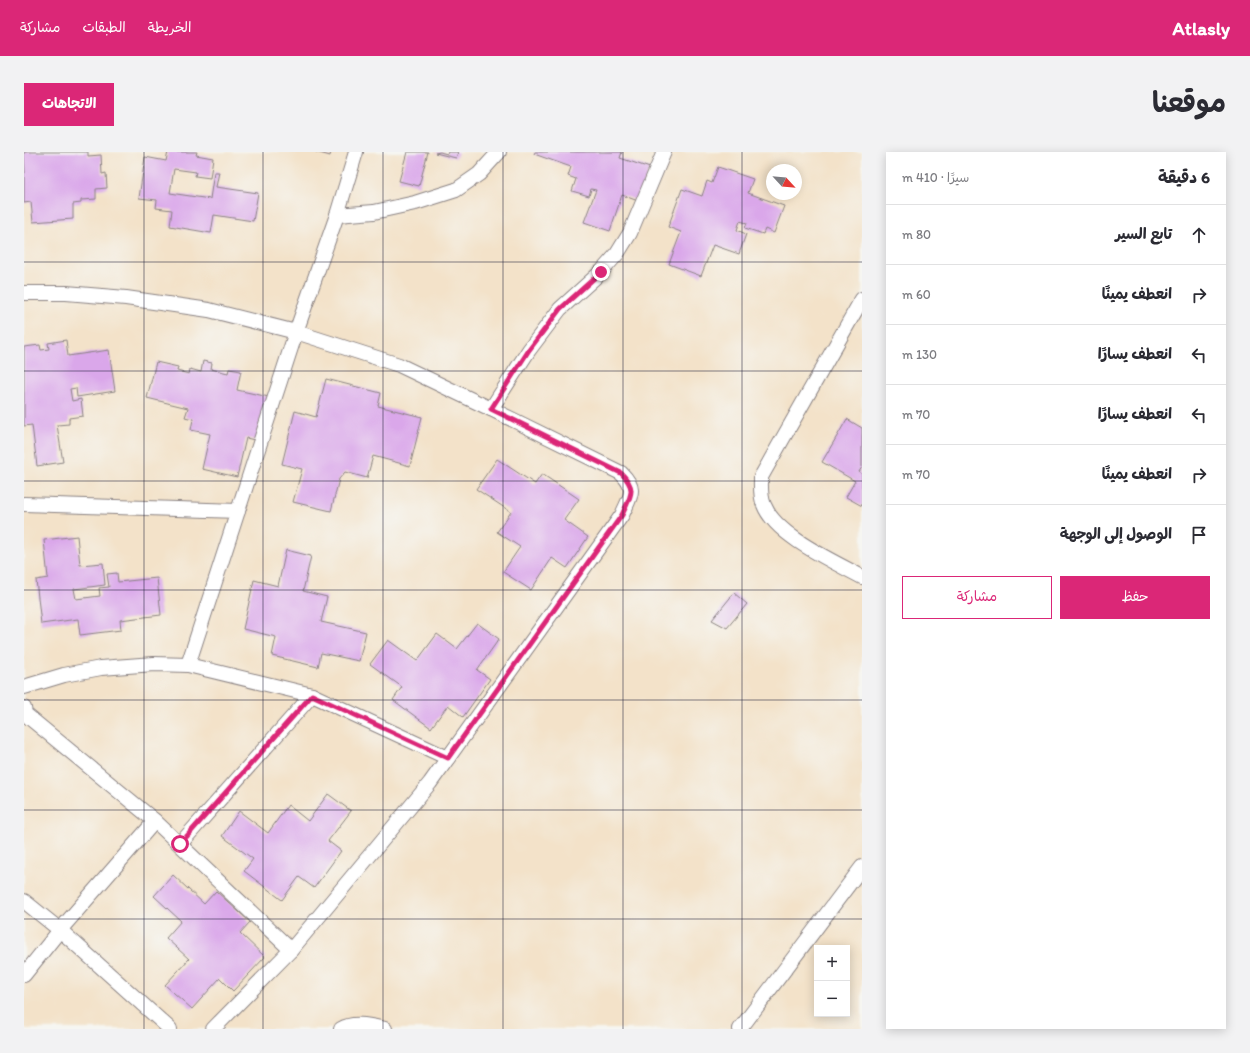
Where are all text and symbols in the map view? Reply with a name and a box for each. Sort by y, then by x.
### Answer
text: Atlasly [1173,17,1230,40]
text: مشاركة [20,19,60,36]
text: الطبقات [82,19,126,36]
text: الخريطة [148,19,191,36]
button: الاتجاهات [24,83,114,126]
text: موقعنا [1152,85,1226,119]
north arrow [766,164,802,200]
text: 6 دقيقة [1158,167,1210,187]
text: سيرًا · 410 m [902,170,969,185]
icon: ahead [1188,224,1210,246]
text: تابع السير [1115,225,1172,243]
text: 80 m [902,227,931,242]
route end [592,263,610,281]
icon: right [1188,284,1210,306]
text: انعطف يمينًا [1102,285,1172,303]
text: 60 m [902,287,931,302]
icon: left [1188,344,1210,366]
text: انعطف يسارًا [1098,345,1172,363]
text: 130 m [902,347,937,362]
icon: left [1188,404,1210,426]
text: انعطف يسارًا [1098,405,1172,423]
text: 70 m [902,407,930,422]
icon: right [1188,464,1210,486]
text: انعطف يمينًا [1102,465,1172,483]
text: 70 m [902,467,930,482]
icon: arrive [1188,524,1210,546]
text: الوصول إلى الوجهة [1060,525,1172,543]
button: مشاركة [902,576,1052,619]
button: حفظ [1060,576,1210,619]
route start [171,835,189,853]
map controls [814,945,850,1017]
button: + [814,945,850,981]
button: − [814,981,850,1017]

